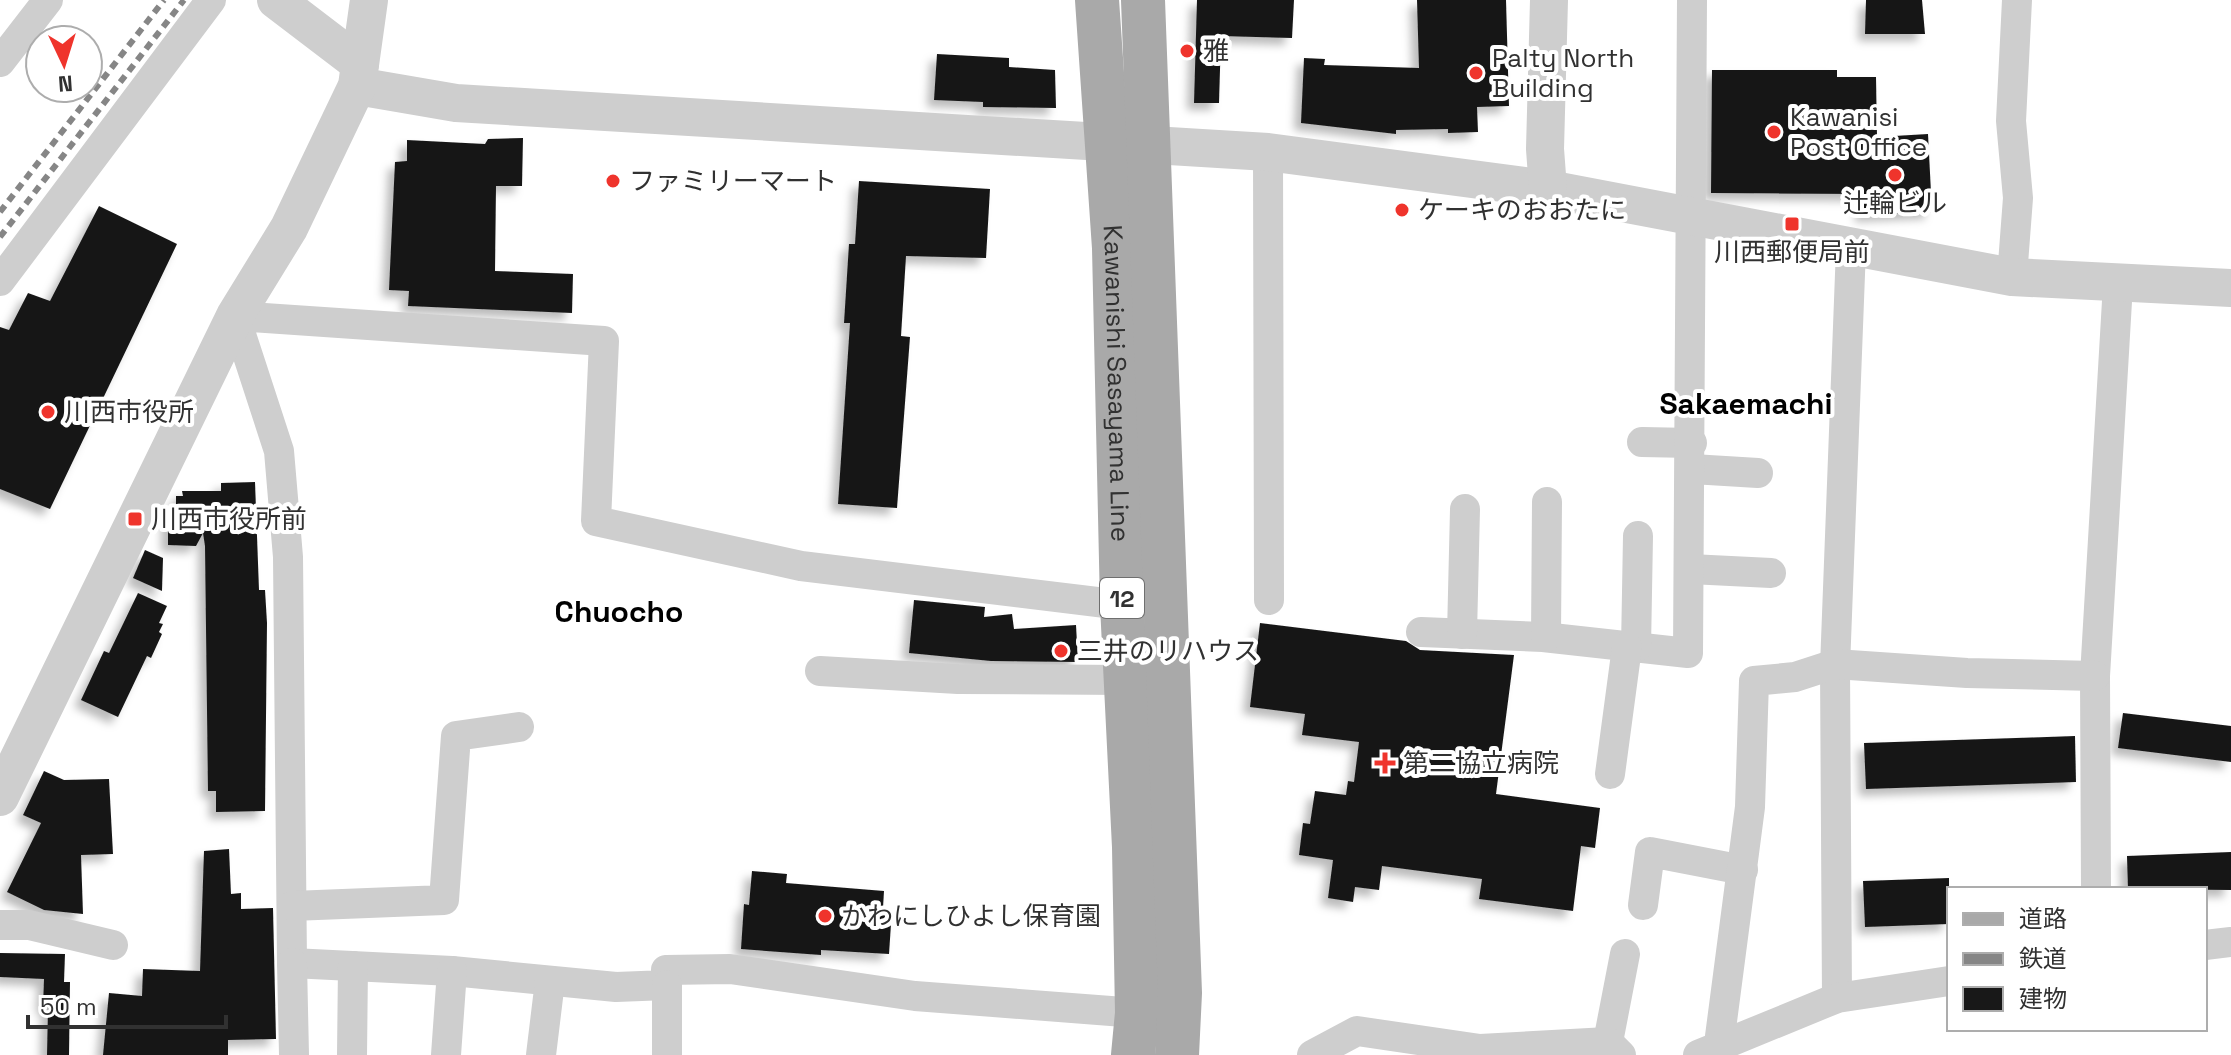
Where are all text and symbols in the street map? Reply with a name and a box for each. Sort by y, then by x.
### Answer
north arrow [24,24,104,104]
place label: 雅 [1203,34,1229,68]
place label: Palty North Building [1492,41,1634,105]
marker: 雅 [1178,42,1196,60]
marker: Palty North Building [1467,64,1485,82]
text: N [57,69,74,98]
place label: Kawanisi Post Office [1790,100,1927,164]
marker: Kawanisi Post Office [1765,123,1783,141]
place label: ファミリーマート [629,164,837,198]
marker: 辻輪ビル [1886,166,1904,184]
marker: ファミリーマート [604,172,622,190]
place label: 辻輪ビル [1843,186,1947,220]
place label: ケーキのおおたに [1418,193,1626,227]
marker: ケーキのおおたに [1393,201,1411,219]
marker: 川西郵便局前 [1783,215,1801,233]
street label: Kawanishi Sasayama Line [1095,224,1138,542]
place label: 川西郵便局前 [1714,235,1870,269]
district label: Sakaemachi [1659,384,1833,423]
place label: 川西市役所 [64,395,194,429]
marker: 川西市役所 [39,403,57,421]
place label: 川西市役所前 [151,502,307,536]
marker: 川西市役所前 [126,510,144,528]
road number: 12 [1100,578,1144,618]
district label: Chuocho [555,592,683,631]
place label: 三井のリハウス [1077,634,1259,668]
marker: 三井のリハウス [1052,642,1070,660]
place label: 第二協立病院 [1403,746,1559,780]
marker: 第二協立病院 [1374,752,1396,774]
legend [1947,887,2207,1031]
place label: かわにしひよし保育園 [841,899,1101,933]
text: 道路 [2019,903,2067,934]
marker: かわにしひよし保育園 [816,907,834,925]
text: 鉄道 [2019,943,2067,974]
scale bar [28,979,226,1029]
text: 建物 [2019,983,2067,1014]
text: 50 m [40,991,97,1022]

